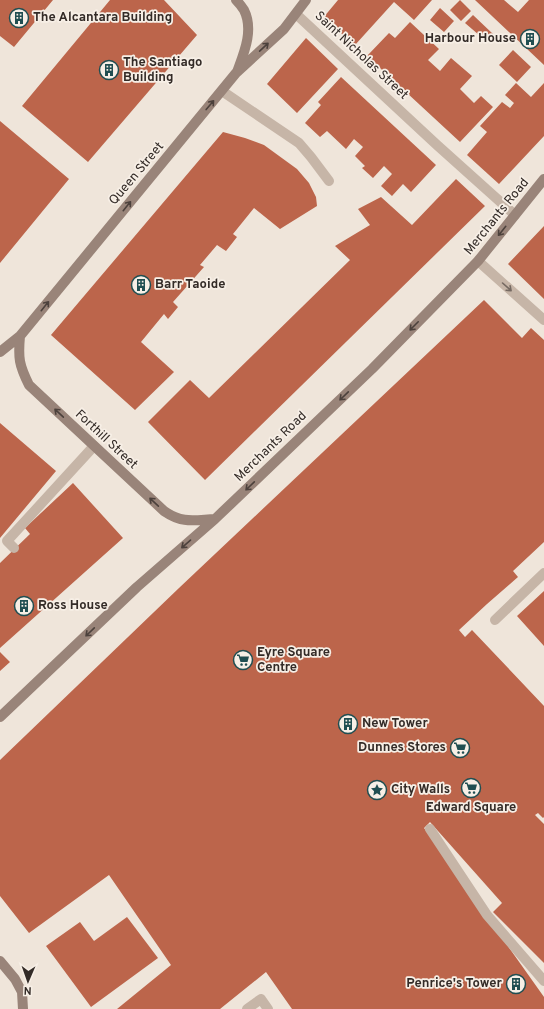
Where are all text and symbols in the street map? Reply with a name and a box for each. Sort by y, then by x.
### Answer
building icon: The Alcantara Building [8,7,30,29]
street label: Saint Nicholas Street [311,9,411,104]
place label: The Alcantara Building [33,10,172,26]
building icon: Harbour House [519,28,541,50]
place label: Harbour House [425,31,516,47]
one-way arrow [259,43,269,52]
place label: The Santiago Building [123,55,202,86]
building icon: The Santiago Building [98,59,120,81]
one-way arrow [206,100,215,111]
street label: Queen Street [106,139,168,209]
street label: Merchants Road [461,175,533,259]
one-way arrow [123,200,132,211]
one-way arrow [498,226,507,237]
building icon: Barr Taoide [130,274,152,296]
place label: Barr Taoide [155,277,225,293]
one-way arrow [502,283,513,292]
one-way arrow [40,301,49,311]
one-way arrow [409,321,419,331]
one-way arrow [339,391,349,401]
street label: Forthill Street [71,407,141,473]
street label: Merchants Road [231,408,311,486]
one-way arrow [54,409,65,418]
one-way arrow [245,481,255,491]
one-way arrow [149,497,159,507]
one-way arrow [181,540,191,549]
building icon: Ross House [13,595,35,617]
place label: Ross House [38,598,108,614]
one-way arrow [85,627,95,637]
place label: Eyre Square Centre [257,645,330,676]
supermarket icon: Eyre Square Centre [232,649,254,671]
building icon: New Tower [337,713,359,735]
place label: New Tower [362,716,428,732]
supermarket icon: Dunnes Stores [449,737,471,759]
place label: Dunnes Stores [358,740,446,756]
supermarket icon: Edward Square [460,777,482,799]
place icon: City Walls [366,779,388,801]
place label: City Walls [391,782,450,798]
place label: Edward Square [426,800,516,816]
north arrow [8,961,48,1001]
building icon: Penrice's Tower [505,973,527,995]
place label: Penrice's Tower [406,976,503,992]
text: N [23,983,32,997]

